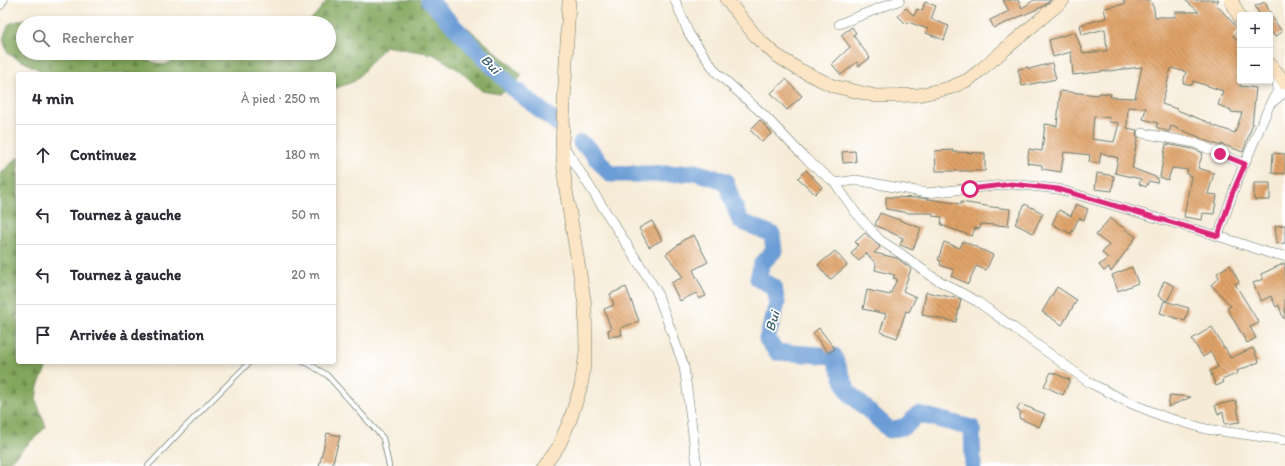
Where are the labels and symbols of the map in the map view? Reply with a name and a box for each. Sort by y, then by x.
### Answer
water label: Bui [477,51,505,79]
route end [1211,145,1229,163]
route start [961,180,979,198]
water label: Bui [761,308,784,333]

